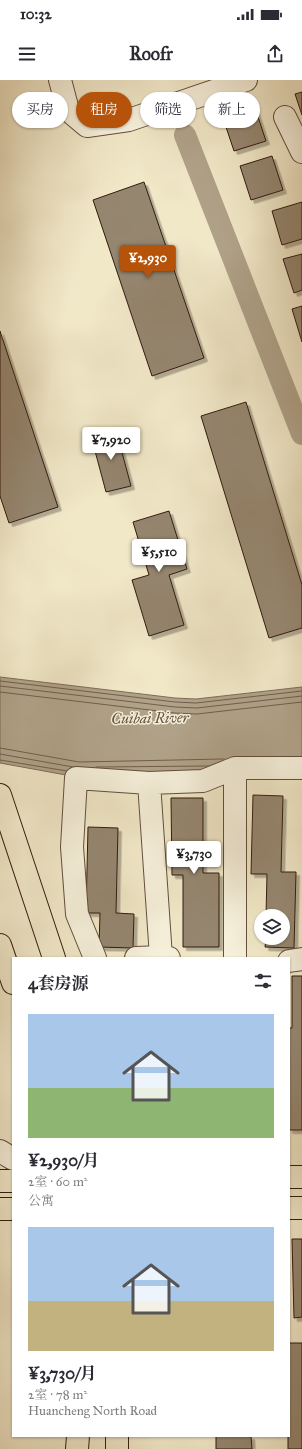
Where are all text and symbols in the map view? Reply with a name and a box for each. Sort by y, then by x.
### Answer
text: 10:32 [20,5,52,23]
icon: menu [16,43,38,65]
text: Roofr [129,43,173,65]
icon: share [264,43,286,65]
chip: 买房 [12,92,68,128]
chip: 租房 [76,92,132,128]
chip: 筛选 [140,92,196,128]
chip: 新上 [204,92,260,128]
pin: ¥2,930 [115,245,181,279]
text: ¥2,930 [129,250,167,266]
pin: ¥7,920 [78,427,144,461]
text: ¥7,920 [91,432,131,448]
pin: ¥5,510 [126,539,192,573]
text: ¥5,510 [141,544,177,560]
water label: Cuibai River [111,708,190,728]
pin: ¥3,730 [161,841,227,875]
text: ¥3,730 [176,846,212,862]
map controls [254,909,290,945]
button: layers [254,909,290,945]
icon: filters [252,970,274,992]
text: 4套房源 [28,973,88,994]
icon: home [115,1040,187,1112]
text: ¥2,930/月 [28,1150,100,1171]
text: 2室 · 60 m² [28,1174,88,1190]
text: 公寓 [28,1193,54,1209]
icon: home [115,1253,187,1325]
text: ¥3,730/月 [28,1363,97,1384]
text: 2室 · 78 m² [28,1387,87,1403]
text: Huancheng North Road [28,1403,157,1419]

